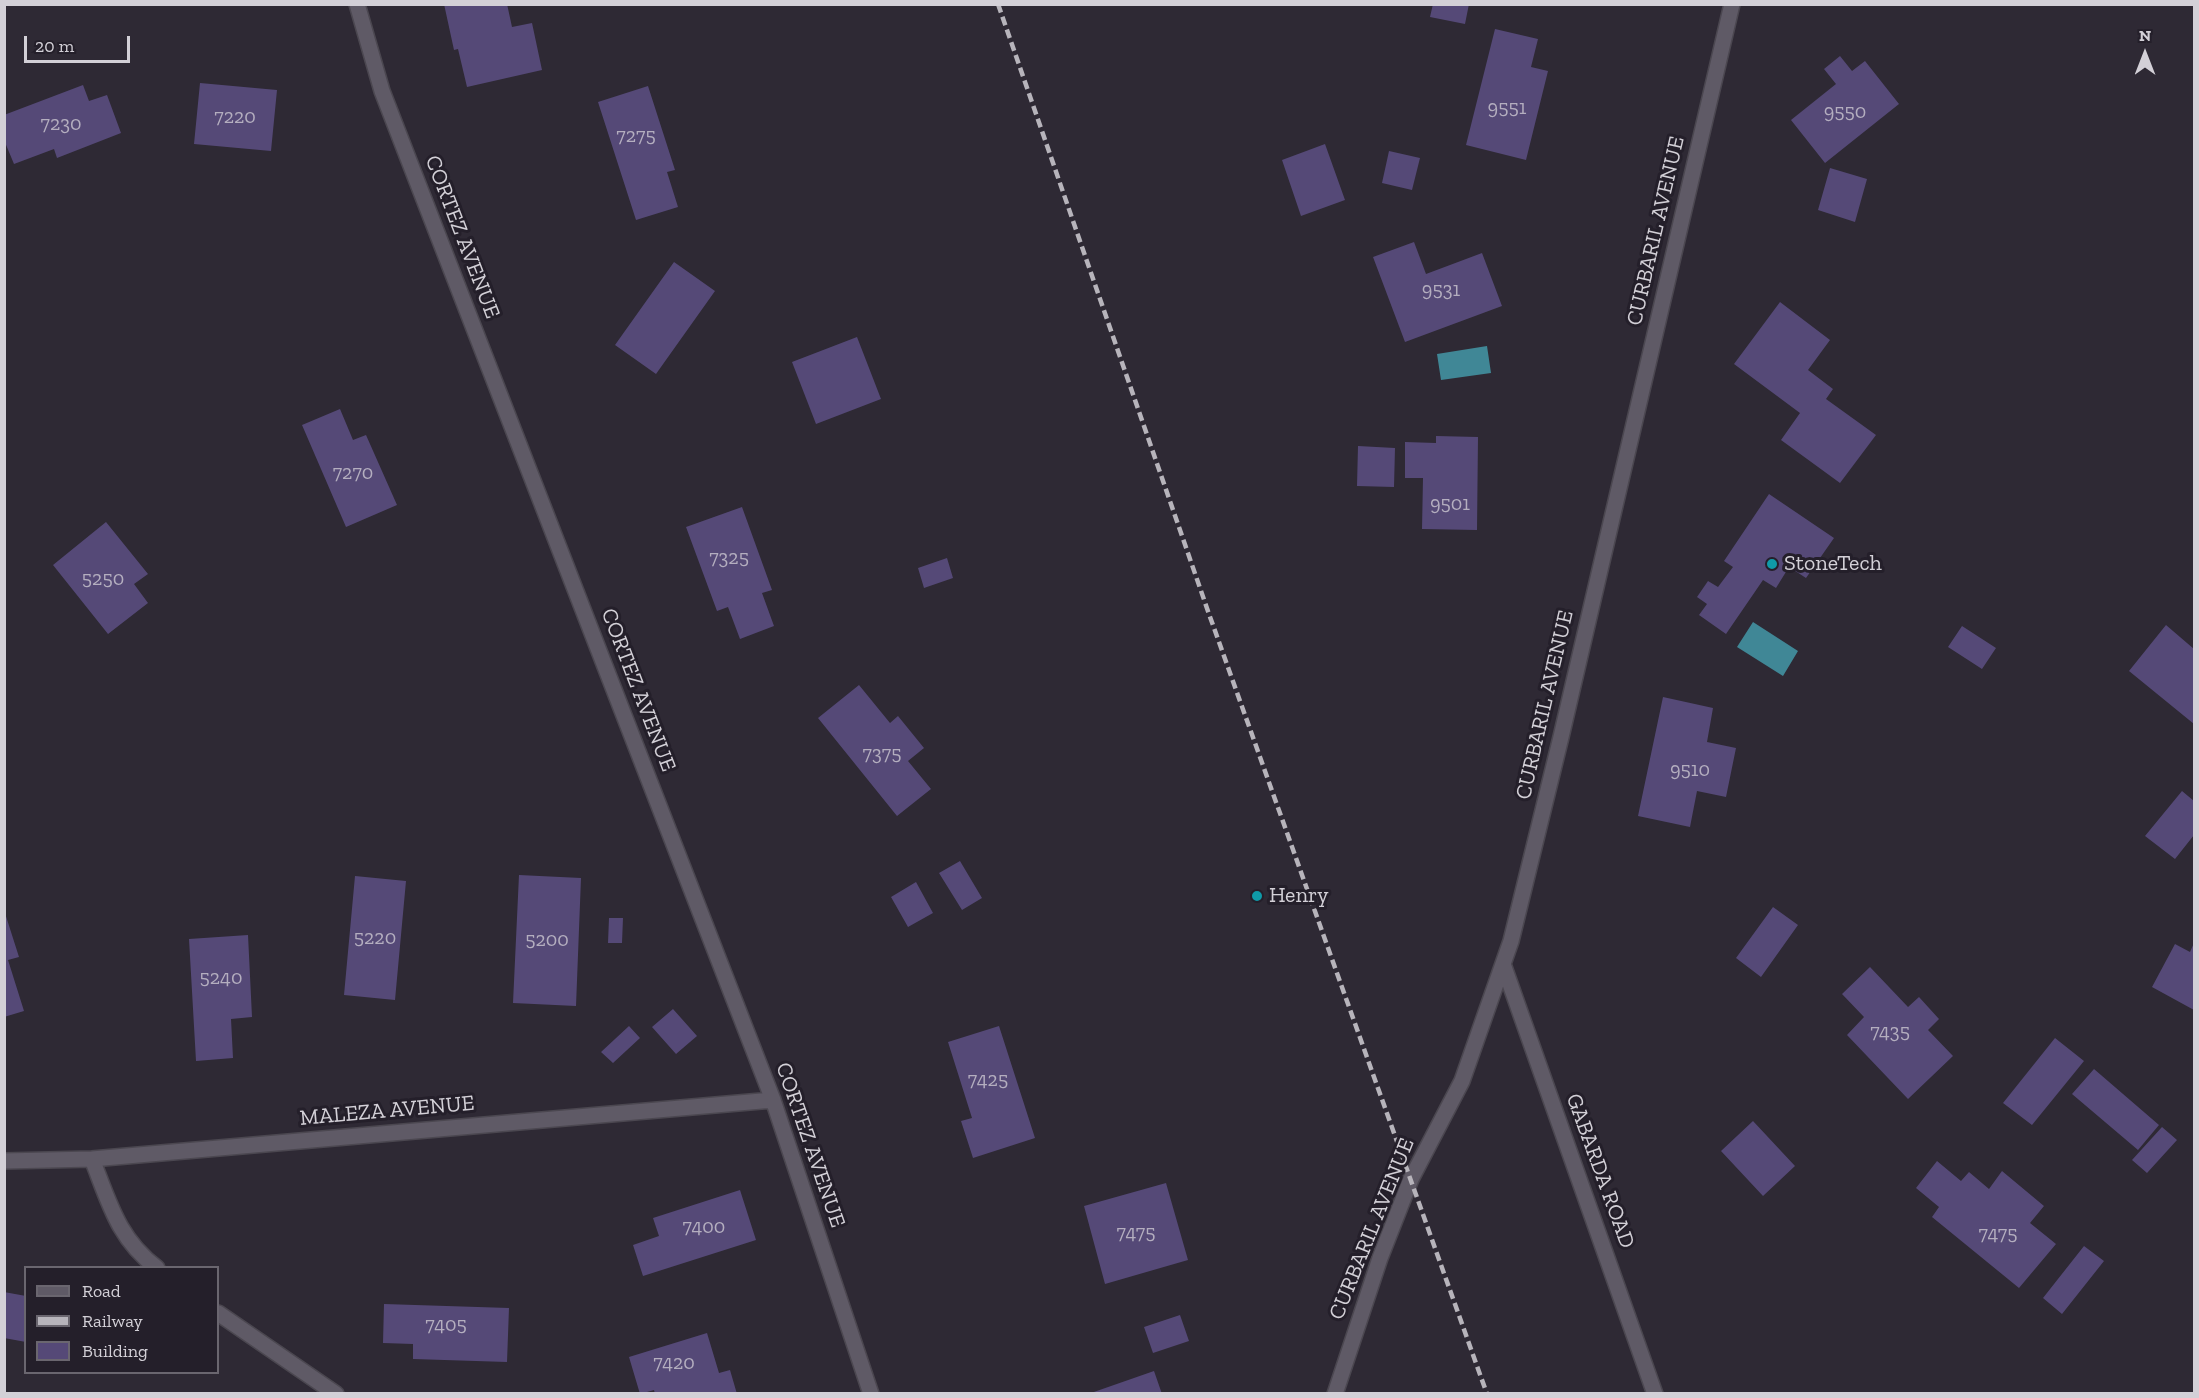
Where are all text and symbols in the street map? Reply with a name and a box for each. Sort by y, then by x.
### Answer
scale bar [27,24,134,62]
north arrow [2115,24,2175,84]
text: N [2139,26,2151,45]
text: 20 m [35,35,74,57]
house number: 9551 [1488,96,1526,120]
house number: 9550 [1824,100,1866,124]
house number: 7220 [214,105,256,129]
house number: 7230 [40,112,82,136]
house number: 7275 [616,124,656,148]
street label: CURBARIL AVENUE [1621,134,1691,328]
street label: CORTEZ AVENUE [419,152,505,322]
house number: 9531 [1422,278,1460,302]
house number: 7270 [333,461,373,485]
house number: 9501 [1430,492,1470,516]
house number: 7325 [709,546,749,570]
place label: StoneTech [1784,551,1882,577]
marker: StoneTech [1765,557,1779,571]
house number: 5250 [82,567,124,591]
street label: CORTEZ AVENUE [595,605,681,775]
street label: CURBARIL AVENUE [1510,608,1580,802]
house number: 7375 [863,742,901,766]
house number: 9510 [1670,758,1710,782]
place label: Henry [1269,883,1329,909]
marker: Henry [1250,889,1264,903]
house number: 5220 [354,926,396,950]
house number: 5200 [525,928,569,952]
house number: 5240 [200,966,242,990]
house number: 7435 [1870,1020,1910,1044]
street label: CORTEZ AVENUE [769,1059,851,1231]
house number: 7425 [968,1068,1008,1092]
street label: MALEZA AVENUE [298,1090,476,1132]
street label: GABARDA ROAD [1560,1090,1640,1252]
street label: CURBARIL AVENUE [1324,1134,1420,1324]
house number: 7400 [683,1215,725,1239]
house number: 7475 [1116,1221,1156,1245]
house number: 7475 [1978,1222,2018,1246]
legend [24,1266,219,1374]
text: Road [82,1280,121,1302]
text: Railway [82,1310,143,1332]
house number: 7405 [425,1313,467,1337]
text: Building [82,1340,148,1362]
house number: 7420 [653,1351,695,1375]

